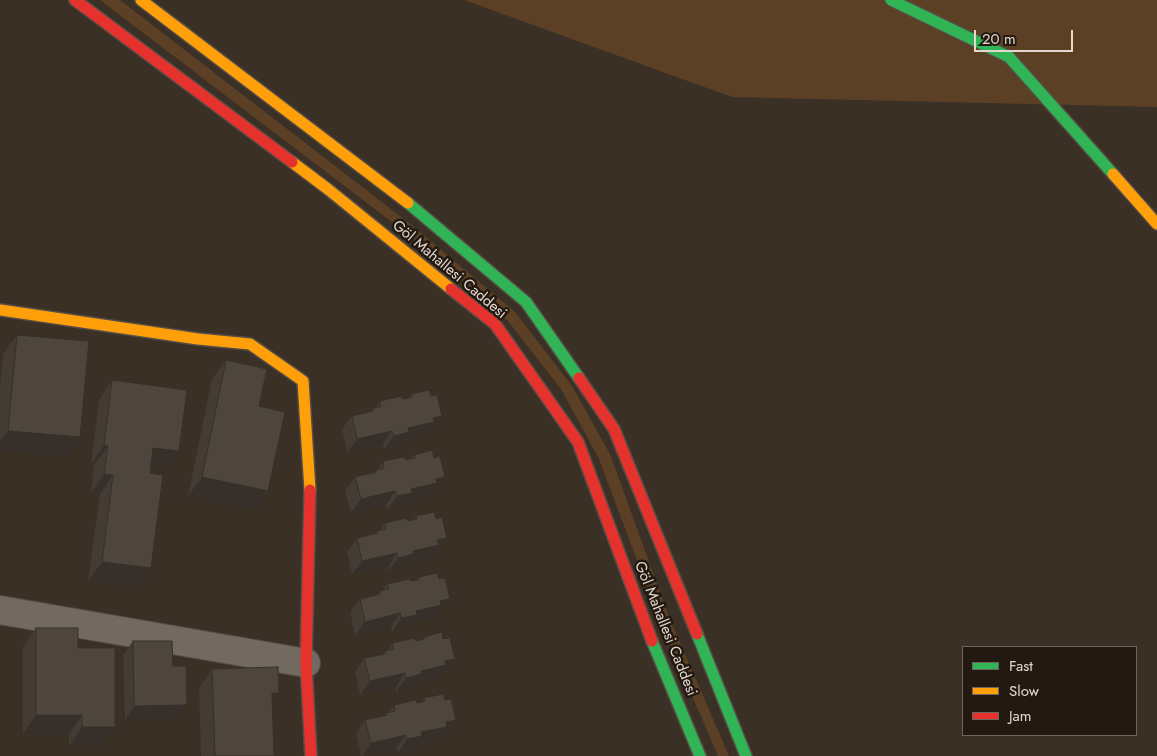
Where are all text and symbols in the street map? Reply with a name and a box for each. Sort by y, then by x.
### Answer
scale bar [977,20,1076,52]
text: 20 m [982,28,1016,50]
street label: Göl Mahallesi Caddesi [388,217,510,323]
street label: Göl Mahallesi Caddesi [630,559,700,699]
legend [962,646,1137,736]
text: Fast [1009,655,1033,677]
text: Slow [1009,680,1039,702]
text: Jam [1009,705,1032,727]

